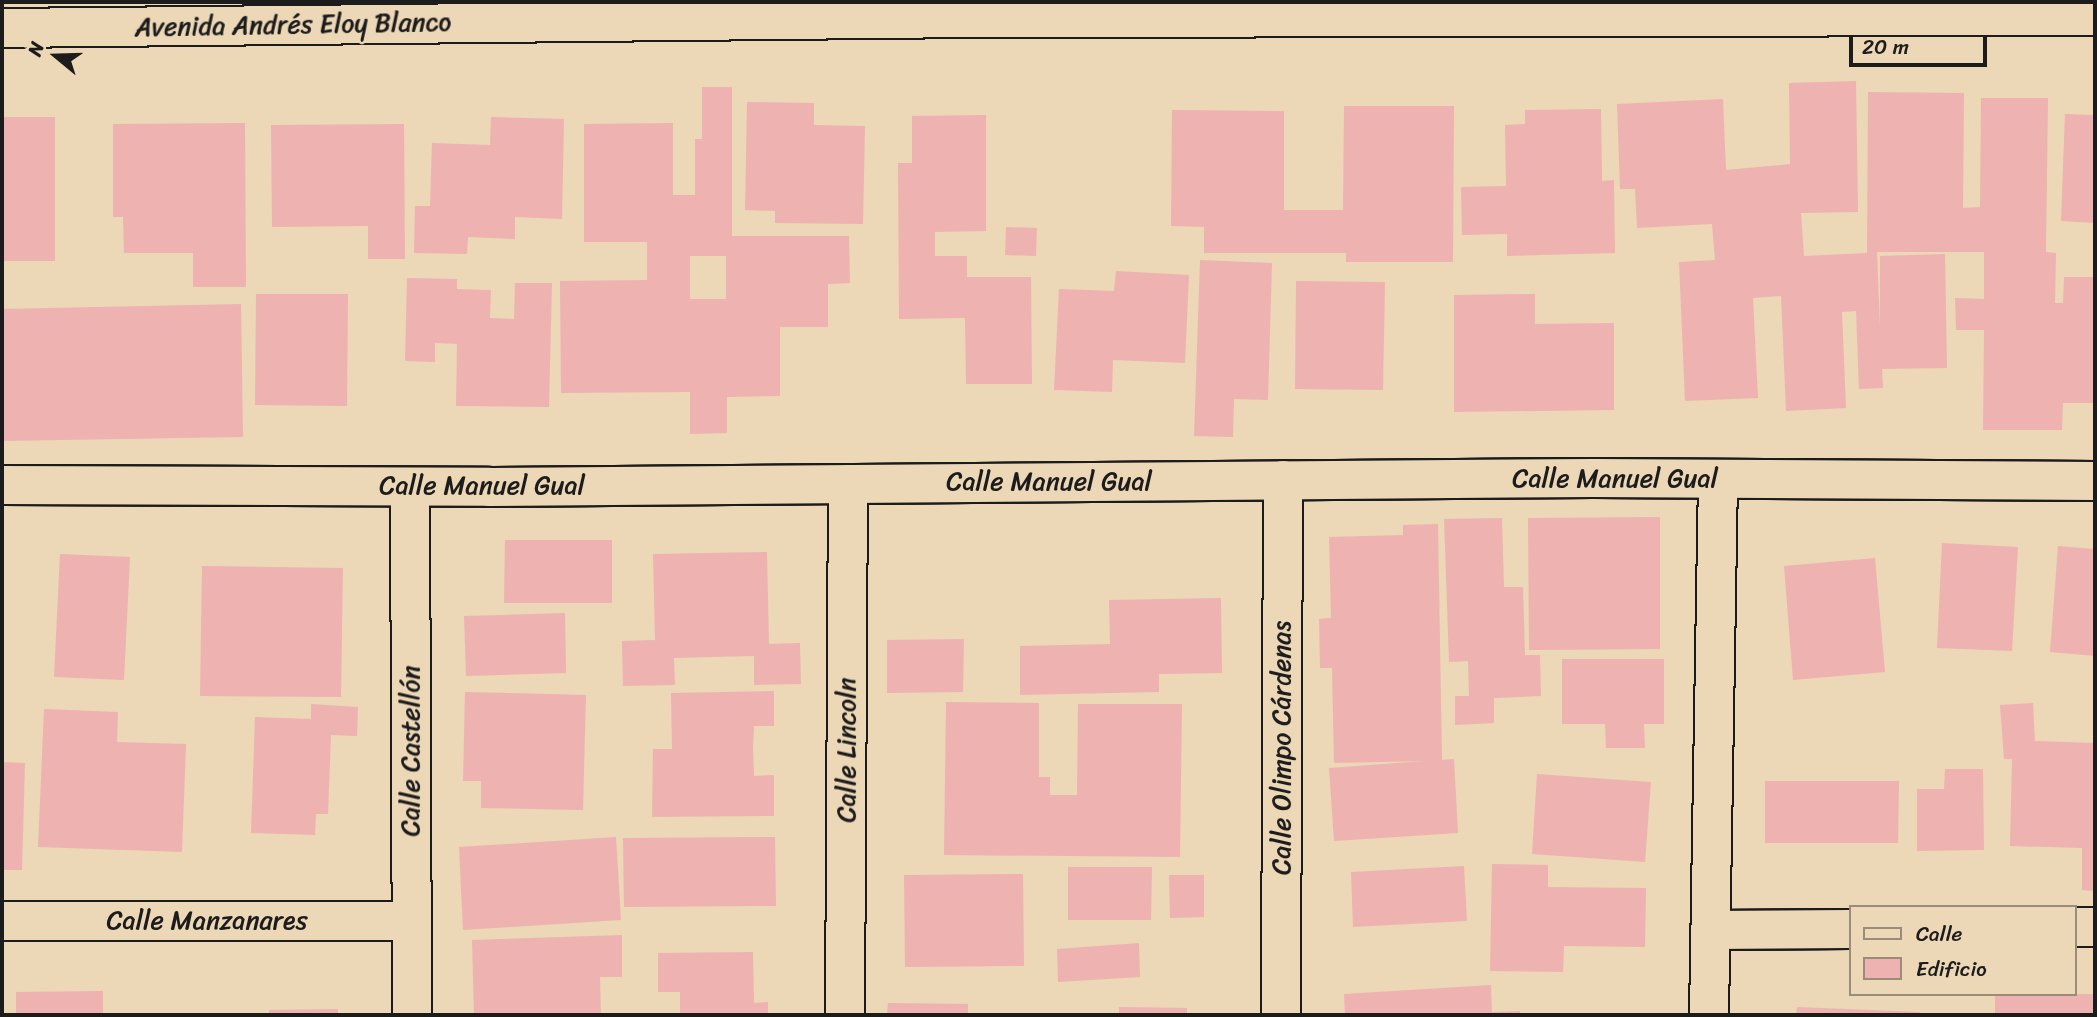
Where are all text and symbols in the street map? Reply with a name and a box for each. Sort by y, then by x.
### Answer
street label: Avenida Andrés Eloy Blanco [134,7,452,43]
north arrow [21,21,91,91]
scale bar [1852,21,1990,65]
text: 20 m [1862,28,1909,66]
text: N [18,37,53,61]
street label: Calle Manuel Gual [1513,463,1717,495]
street label: Calle Manuel Gual [947,466,1151,498]
street label: Calle Manuel Gual [380,470,584,502]
street label: Calle Olimpo Cárdenas [1266,620,1298,876]
street label: Calle Castellón [395,665,427,837]
street label: Calle Lincoln [831,677,863,823]
street label: Calle Manzanares [106,905,308,937]
legend [1848,905,2076,996]
text: Calle [1916,915,1962,953]
text: Edificio [1916,950,1987,988]

